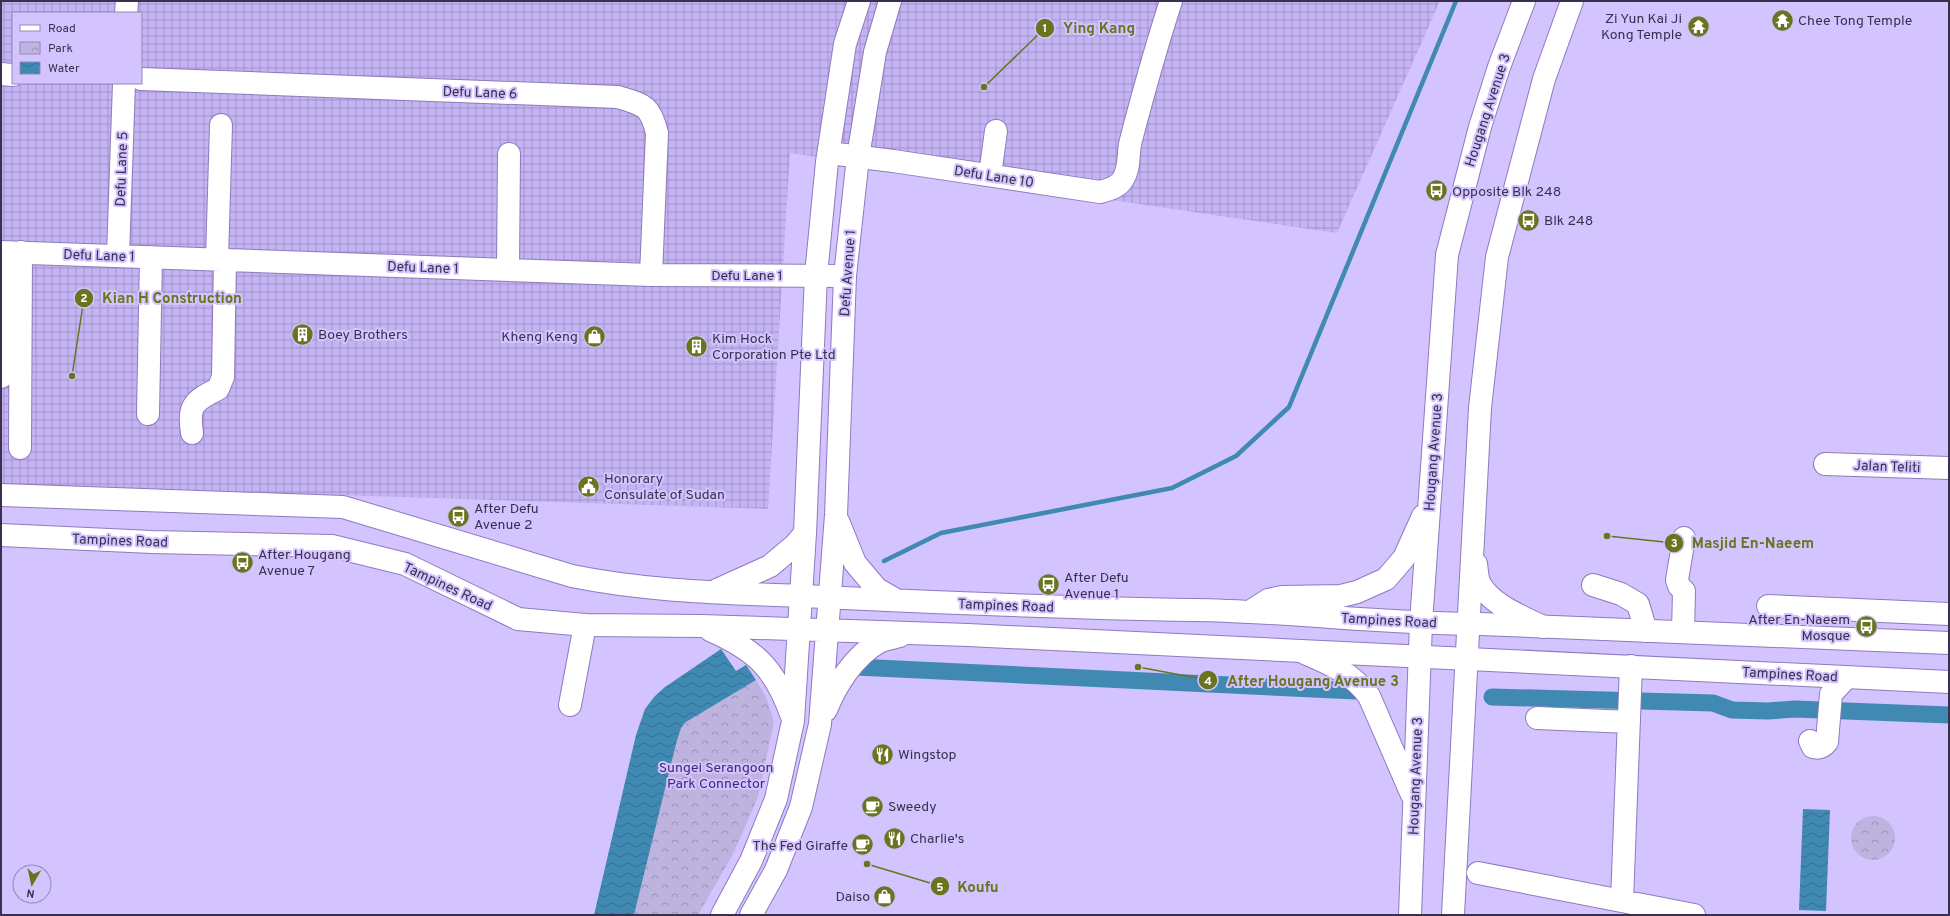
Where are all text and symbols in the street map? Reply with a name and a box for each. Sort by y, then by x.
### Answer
temple icon: Chee Tong Temple [1770,7,1796,33]
place label: Zi Yun Kai Ji Kong Temple [1601,11,1682,44]
legend [12,12,142,84]
temple icon: Zi Yun Kai Ji Kong Temple [1685,13,1711,39]
place label: Chee Tong Temple [1798,13,1912,30]
callout: Ying Kang [1035,15,1143,42]
text: Ying Kang [1063,20,1135,39]
text: Road [48,21,76,37]
text: 1 [1043,21,1047,37]
text: Park [48,41,73,57]
street label: Hougang Avenue 3 [1462,52,1515,169]
text: Water [48,61,80,77]
street label: Defu Lane 6 [442,84,518,103]
street label: Defu Lane 5 [113,131,132,207]
street label: Defu Lane 10 [953,163,1035,192]
bus stop icon: Opposite Blk 248 [1424,178,1450,204]
place label: Opposite Blk 248 [1452,184,1561,201]
bus stop icon: Blk 248 [1515,207,1541,233]
place label: Blk 248 [1544,213,1593,230]
street label: Defu Avenue 1 [837,229,860,317]
street label: Defu Lane 1 [63,247,135,266]
street label: Defu Lane 1 [387,259,459,278]
street label: Defu Lane 1 [711,268,783,285]
callout: Kian H Construction [74,285,249,312]
text: Kian H Construction [102,290,242,309]
text: 2 [80,291,88,307]
building icon: Boey Brothers [289,321,315,347]
shop icon: Kheng Keng [581,323,607,349]
place label: Boey Brothers [318,327,408,344]
place label: Kheng Keng [501,329,578,346]
place label: Kim Hock Corporation Pte Ltd [712,331,836,364]
building icon: Kim Hock Corporation Pte Ltd [683,333,709,359]
street label: Hougang Avenue 3 [1422,393,1447,512]
street label: Jalan Teliti [1853,458,1921,477]
place label: Honorary Consulate of Sudan [604,471,725,504]
public building icon: Honorary Consulate of Sudan [575,473,601,499]
place label: After Defu Avenue 2 [474,501,539,534]
bus stop icon: After Defu Avenue 2 [446,503,472,529]
callout: Masjid En-Naeem [1664,529,1822,556]
street label: Tampines Road [72,531,168,552]
text: Masjid En-Naeem [1692,535,1814,554]
text: 3 [1670,536,1678,552]
place label: After Hougang Avenue 7 [258,547,351,580]
bus stop icon: After Hougang Avenue 7 [230,549,256,575]
street label: Tampines Road [400,559,494,615]
place label: After Defu Avenue 1 [1064,570,1129,603]
bus stop icon: After Defu Avenue 1 [1036,572,1062,598]
street label: Tampines Road [958,596,1054,617]
street label: Tampines Road [1341,610,1437,633]
place label: After En-Naeem Mosque [1748,612,1850,645]
bus stop icon: After En-Naeem Mosque [1853,614,1879,640]
street label: Tampines Road [1742,664,1838,687]
callout: After Hougang Avenue 3 [1198,667,1407,694]
text: After Hougang Avenue 3 [1227,673,1399,692]
text: 4 [1204,674,1212,690]
street label: Hougang Avenue 3 [1406,717,1427,835]
restaurant icon: Wingstop [870,741,896,767]
place label: Wingstop [898,747,957,764]
park label: Sungei Serangoon Park Connector [659,760,773,793]
cafe icon: Sweedy [859,793,885,819]
place label: Sweedy [888,799,937,816]
restaurant icon: Charlie's [882,825,908,851]
place label: Charlie's [910,831,964,848]
cafe icon: The Fed Giraffe [850,832,876,858]
place label: The Fed Giraffe [753,838,848,855]
north arrow [12,864,52,904]
callout: Koufu [930,873,1007,900]
text: Koufu [957,879,999,898]
text: 5 [936,880,944,896]
shop icon: Daiso [872,883,898,909]
text: N [26,885,36,900]
place label: Daiso [836,889,870,906]

